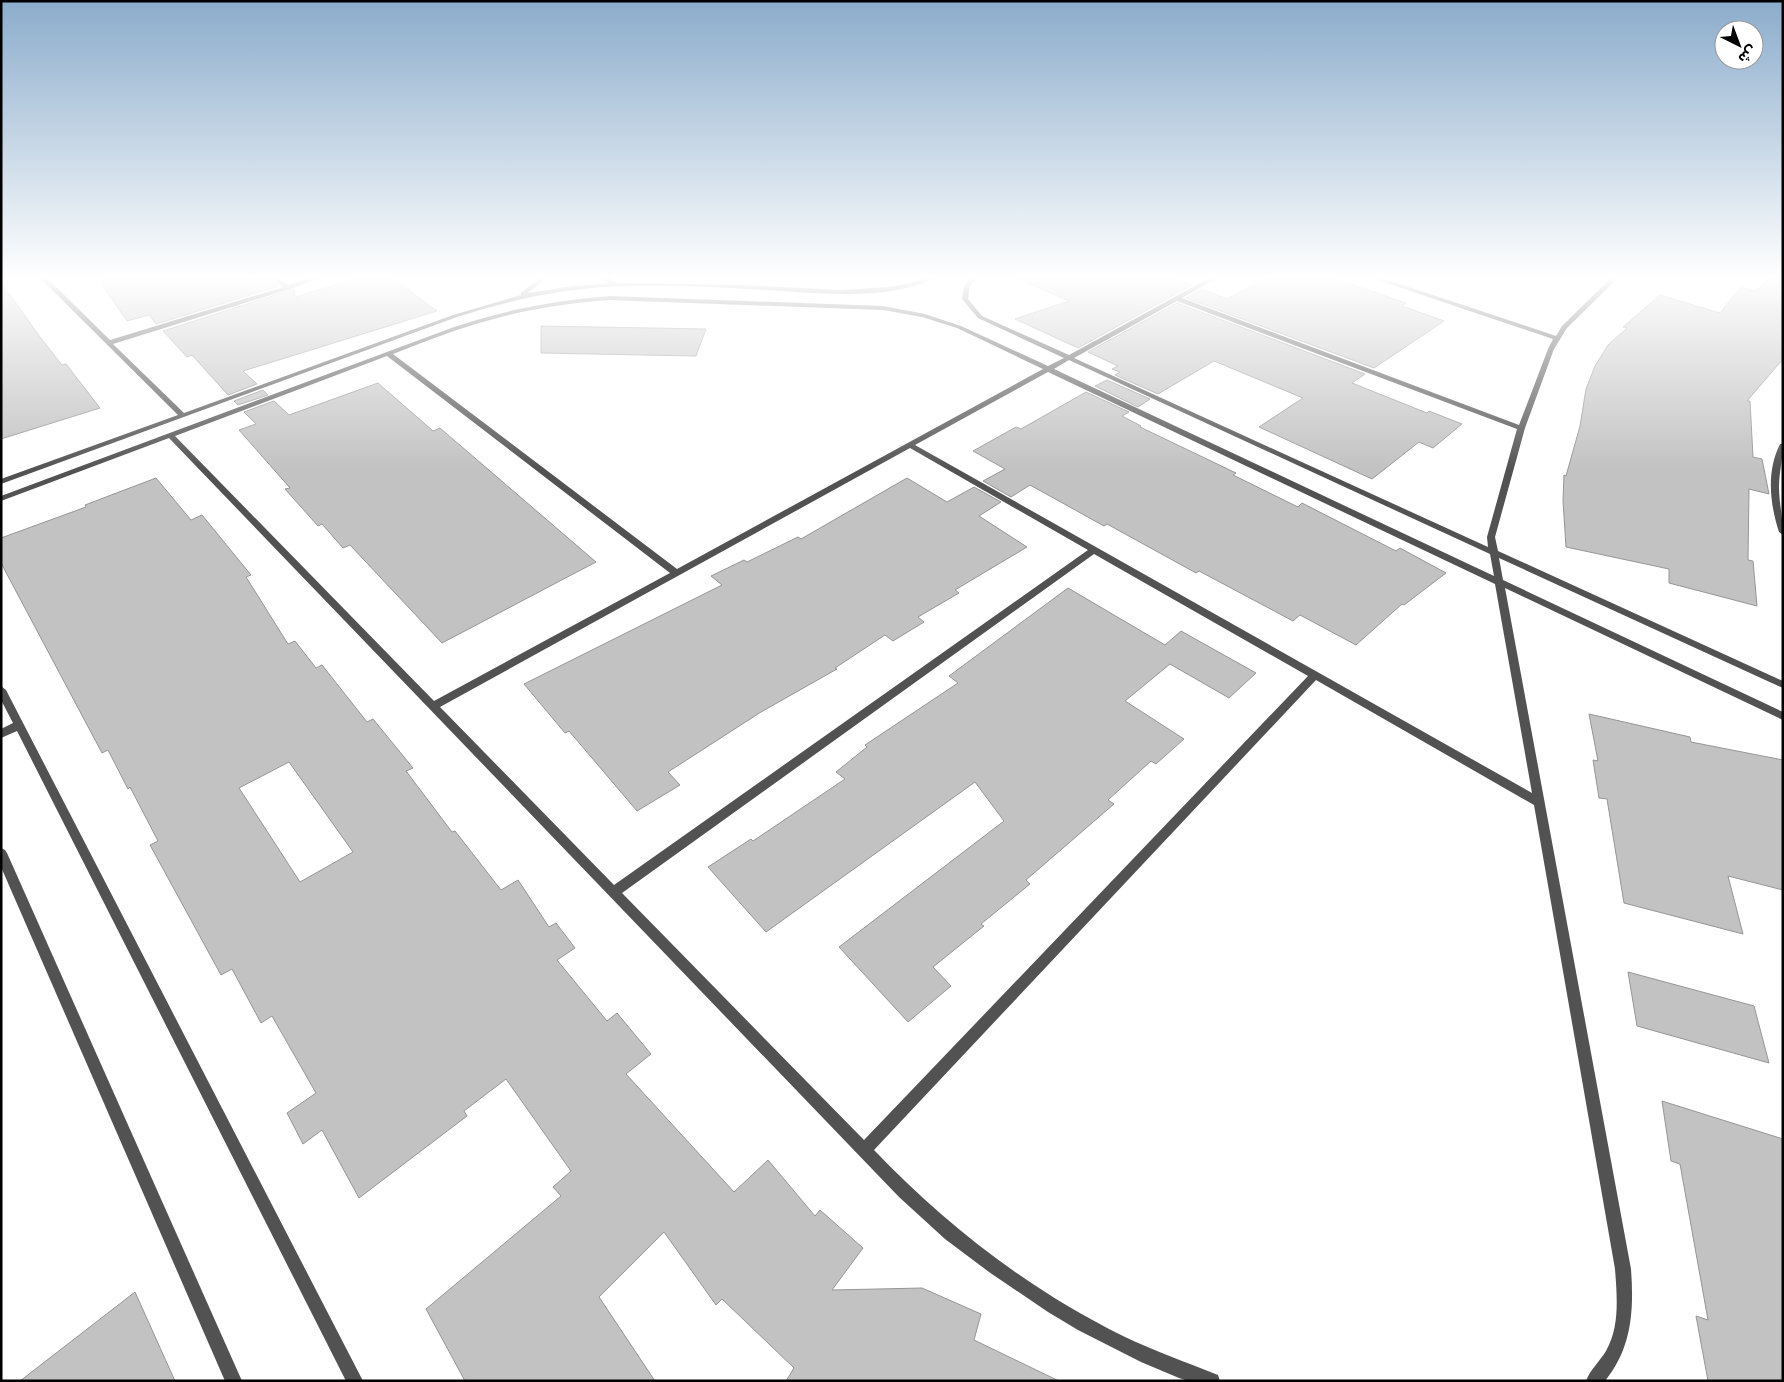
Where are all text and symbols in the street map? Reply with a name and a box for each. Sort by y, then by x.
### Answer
north arrow [1714,20,1764,70]
text: ش [1735,42,1760,67]

